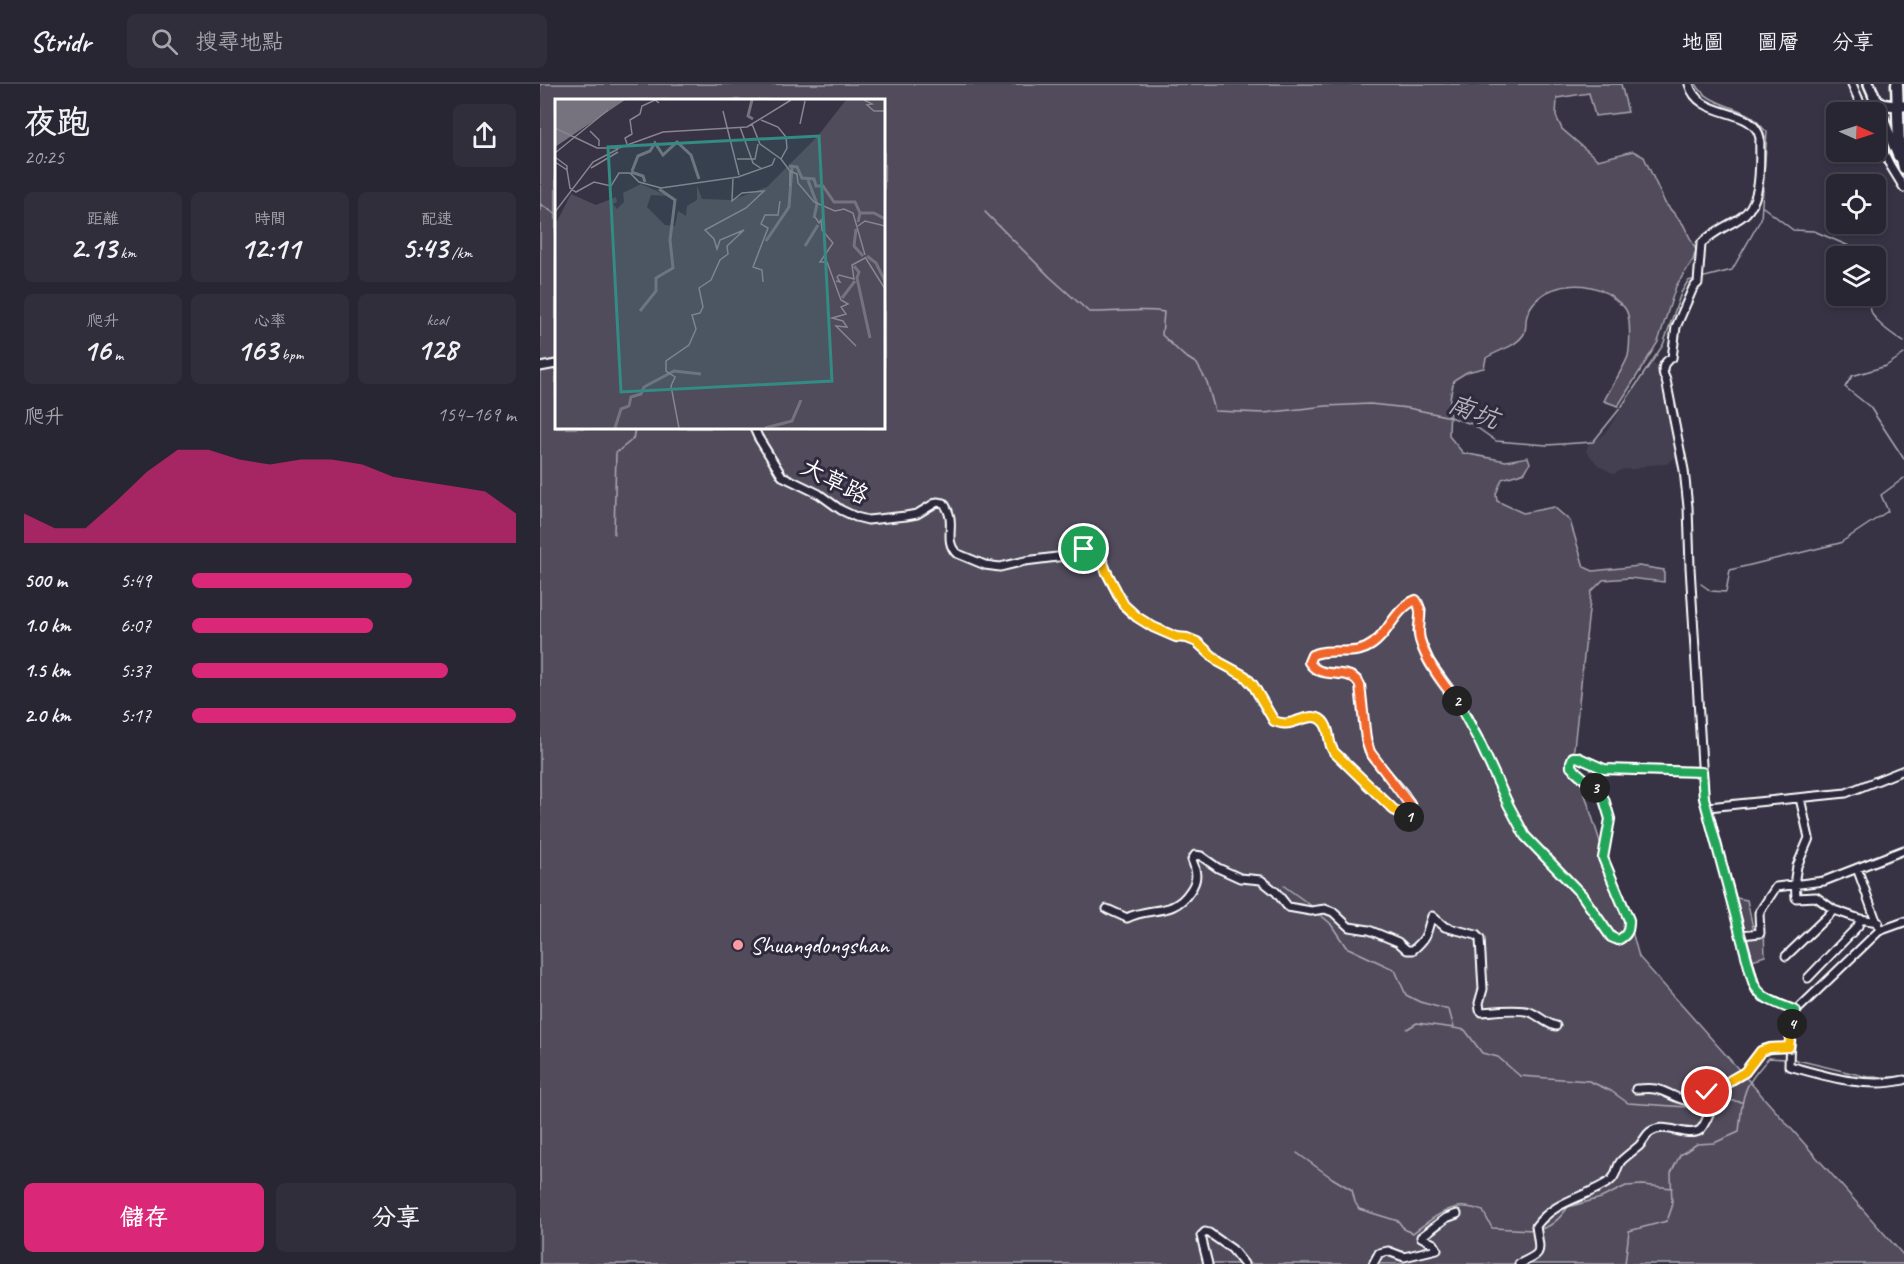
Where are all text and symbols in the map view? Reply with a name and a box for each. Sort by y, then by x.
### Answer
search box [127,14,547,68]
text: Stridr [30,24,91,59]
icon: search [148,25,181,58]
text: 搜尋地點 [196,28,284,56]
text: 地圖 [1682,29,1724,55]
text: 圖層 [1757,29,1799,55]
text: 分享 [1832,29,1874,55]
inset map [555,99,885,429]
text: 夜跑 [24,101,90,143]
north arrow [1826,102,1886,162]
map controls [1826,102,1886,306]
button: share [453,104,516,167]
text: 20:25 [24,145,64,170]
button: locate [1826,174,1886,234]
text: 距離 [87,209,119,229]
text: 時間 [254,209,286,229]
text: 配速 [421,209,453,229]
text: 2.13 [70,229,116,267]
text: 12:11 [240,229,300,267]
text: 5:43 [402,229,448,267]
text: km [116,243,136,263]
text: /km [448,243,472,263]
button: layers [1826,246,1886,306]
text: kcal [426,310,448,330]
text: 爬升 [87,311,119,331]
text: 心率 [254,311,286,331]
text: 128 [417,330,457,368]
text: 16 [83,331,110,369]
text: 163 [237,331,278,369]
text: m [110,345,123,365]
text: bpm [278,345,303,365]
water label: 南坑 [1444,387,1507,437]
text: 154–169 m [437,402,516,427]
text: 爬升 [24,404,64,429]
street label: 大草路 [796,451,874,511]
pin [1058,523,1109,574]
icon: arrive [1067,532,1100,565]
text: 500 m [24,568,67,593]
text: 5:49 [120,568,151,593]
text: 1.0 km [24,613,71,638]
text: 6:07 [120,613,151,638]
text: 1.5 km [24,658,70,683]
text: 5:37 [120,658,151,683]
pin: 2 [1442,686,1472,716]
text: 2 [1453,691,1461,711]
text: 2.0 km [24,703,71,728]
text: 5:17 [120,703,151,728]
pin: 3 [1580,773,1610,803]
text: 3 [1591,778,1599,798]
pin: 1 [1394,802,1424,832]
text: 1 [1405,807,1413,827]
place label: Shuangdongshan [750,930,890,960]
marker: Shuangdongshan [731,938,745,952]
pin: 4 [1777,1009,1807,1039]
text: 4 [1788,1014,1796,1034]
pin [1681,1066,1732,1117]
icon: check [1690,1075,1723,1108]
button: 儲存 [24,1183,264,1252]
button: 分享 [276,1183,516,1252]

